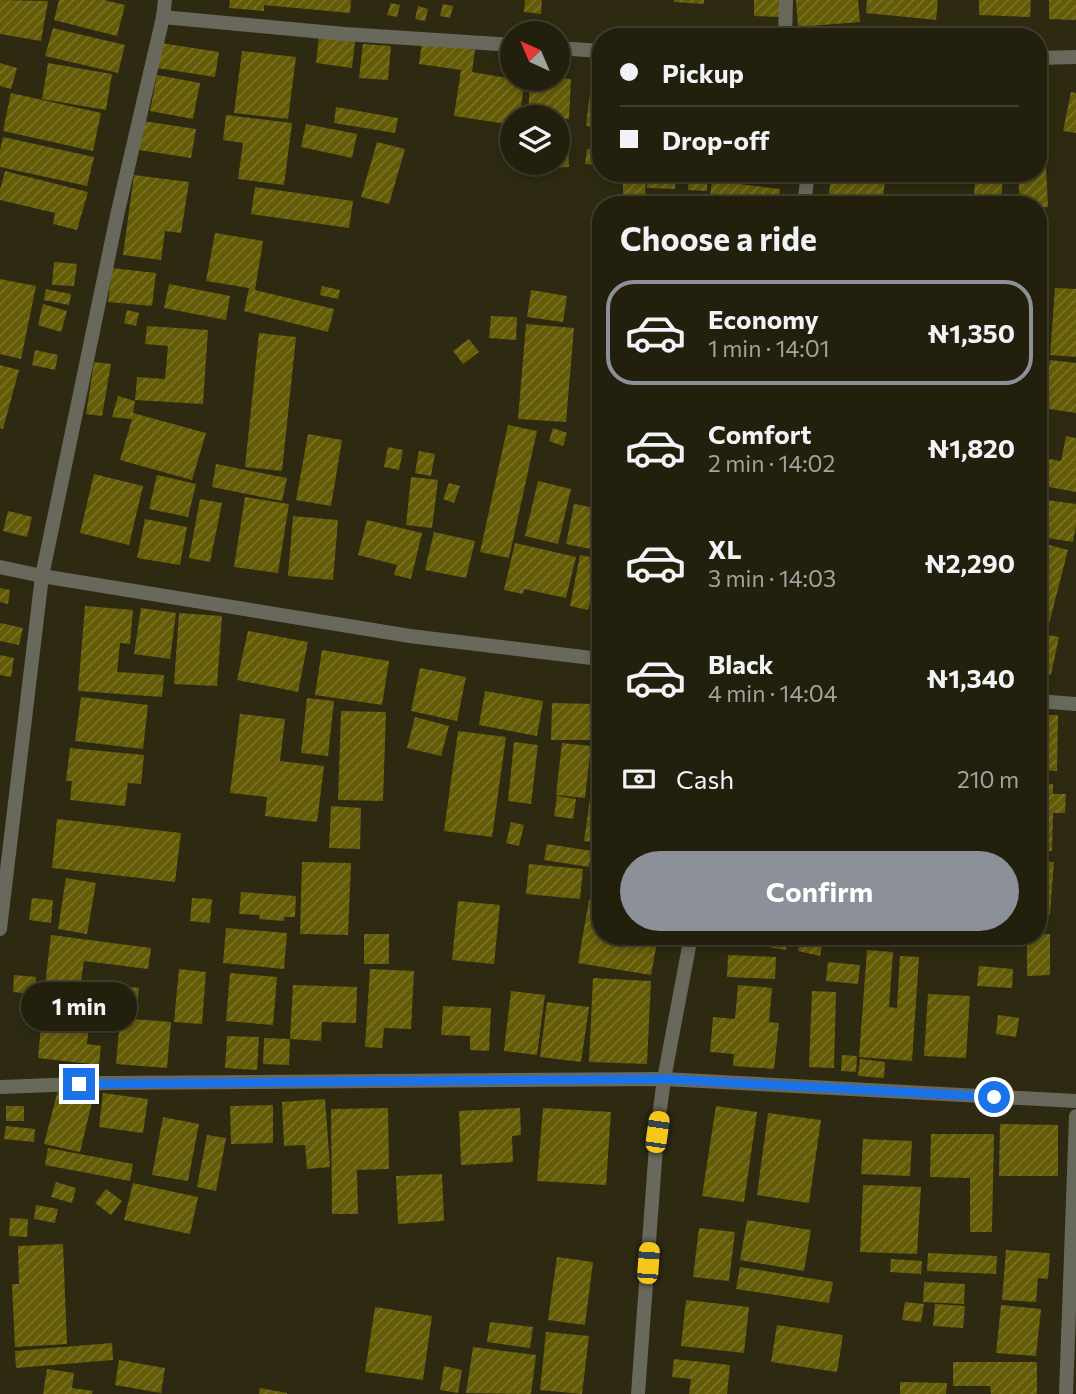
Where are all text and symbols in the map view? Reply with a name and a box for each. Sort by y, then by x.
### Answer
north arrow [500,21,570,91]
map controls [500,21,570,175]
text: Pickup [662,57,744,88]
button: layers [500,105,570,175]
text: Drop-off [662,124,769,155]
text: Choose a ride [620,218,817,258]
icon: car [624,301,687,364]
text: Economy [708,303,819,334]
text: ₦1,350 [928,317,1015,348]
text: 1 min · 14:01 [708,334,830,362]
icon: car [624,416,687,479]
text: Comfort [708,418,811,449]
text: ₦1,820 [928,432,1015,463]
text: 2 min · 14:02 [708,449,835,477]
icon: car [624,531,687,594]
text: XL [708,533,742,564]
text: ₦2,290 [925,547,1015,578]
text: 3 min · 14:03 [708,564,836,592]
icon: car [624,646,687,709]
text: Black [708,648,774,679]
text: ₦1,340 [927,662,1015,693]
text: 4 min · 14:04 [708,679,837,707]
icon: cash [620,760,658,798]
text: Cash [676,763,734,794]
text: 210 m [957,765,1019,793]
button: Confirm [620,851,1019,931]
callout: 1 min [21,982,137,1032]
text: 1 min [52,992,106,1020]
route end [63,1068,95,1100]
route start [978,1081,1010,1113]
car [644,1110,671,1154]
car [637,1241,660,1285]

